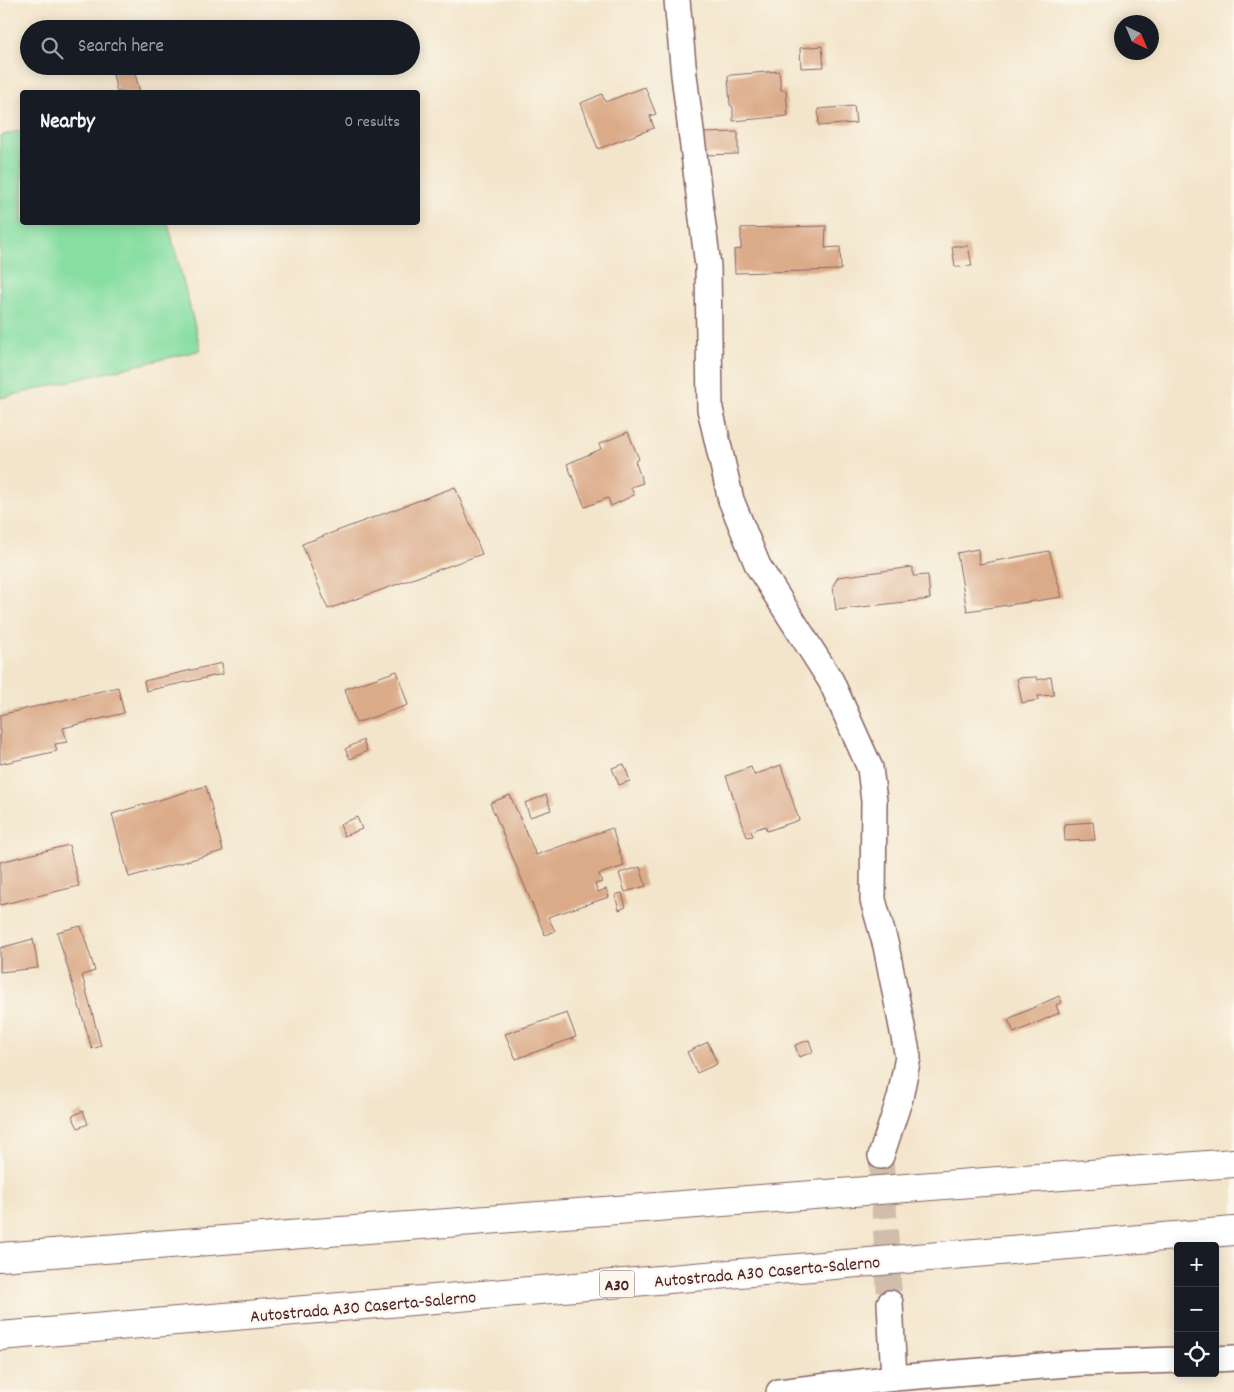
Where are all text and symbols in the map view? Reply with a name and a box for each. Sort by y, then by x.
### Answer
north arrow [1114,15,1159,60]
search box [20,20,420,75]
icon: search [38,34,66,62]
text: Search here [78,34,164,61]
text: Nearby [40,108,95,138]
text: 0 results [345,111,400,134]
map controls [1174,1242,1219,1377]
button: + [1174,1242,1219,1287]
street label: Autostrada A30 Caserta-Salerno [653,1251,881,1296]
road number: A30 [600,1270,634,1298]
street label: Autostrada A30 Caserta-Salerno [249,1286,477,1331]
button: − [1174,1287,1219,1332]
button: locate [1174,1332,1219,1377]

